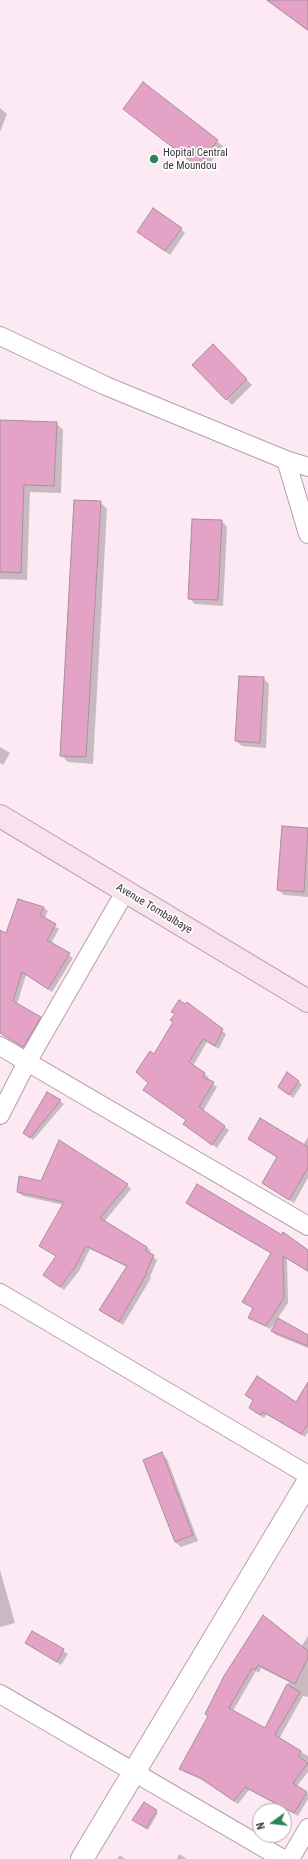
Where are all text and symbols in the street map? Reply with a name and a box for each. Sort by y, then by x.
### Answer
place label: Hopital Central de Moundou [163,146,228,172]
marker: Hopital Central de Moundou [148,153,160,165]
street label: Avenue Tombalbaye [113,881,195,937]
north arrow [252,1803,292,1843]
text: N [254,1821,268,1831]

